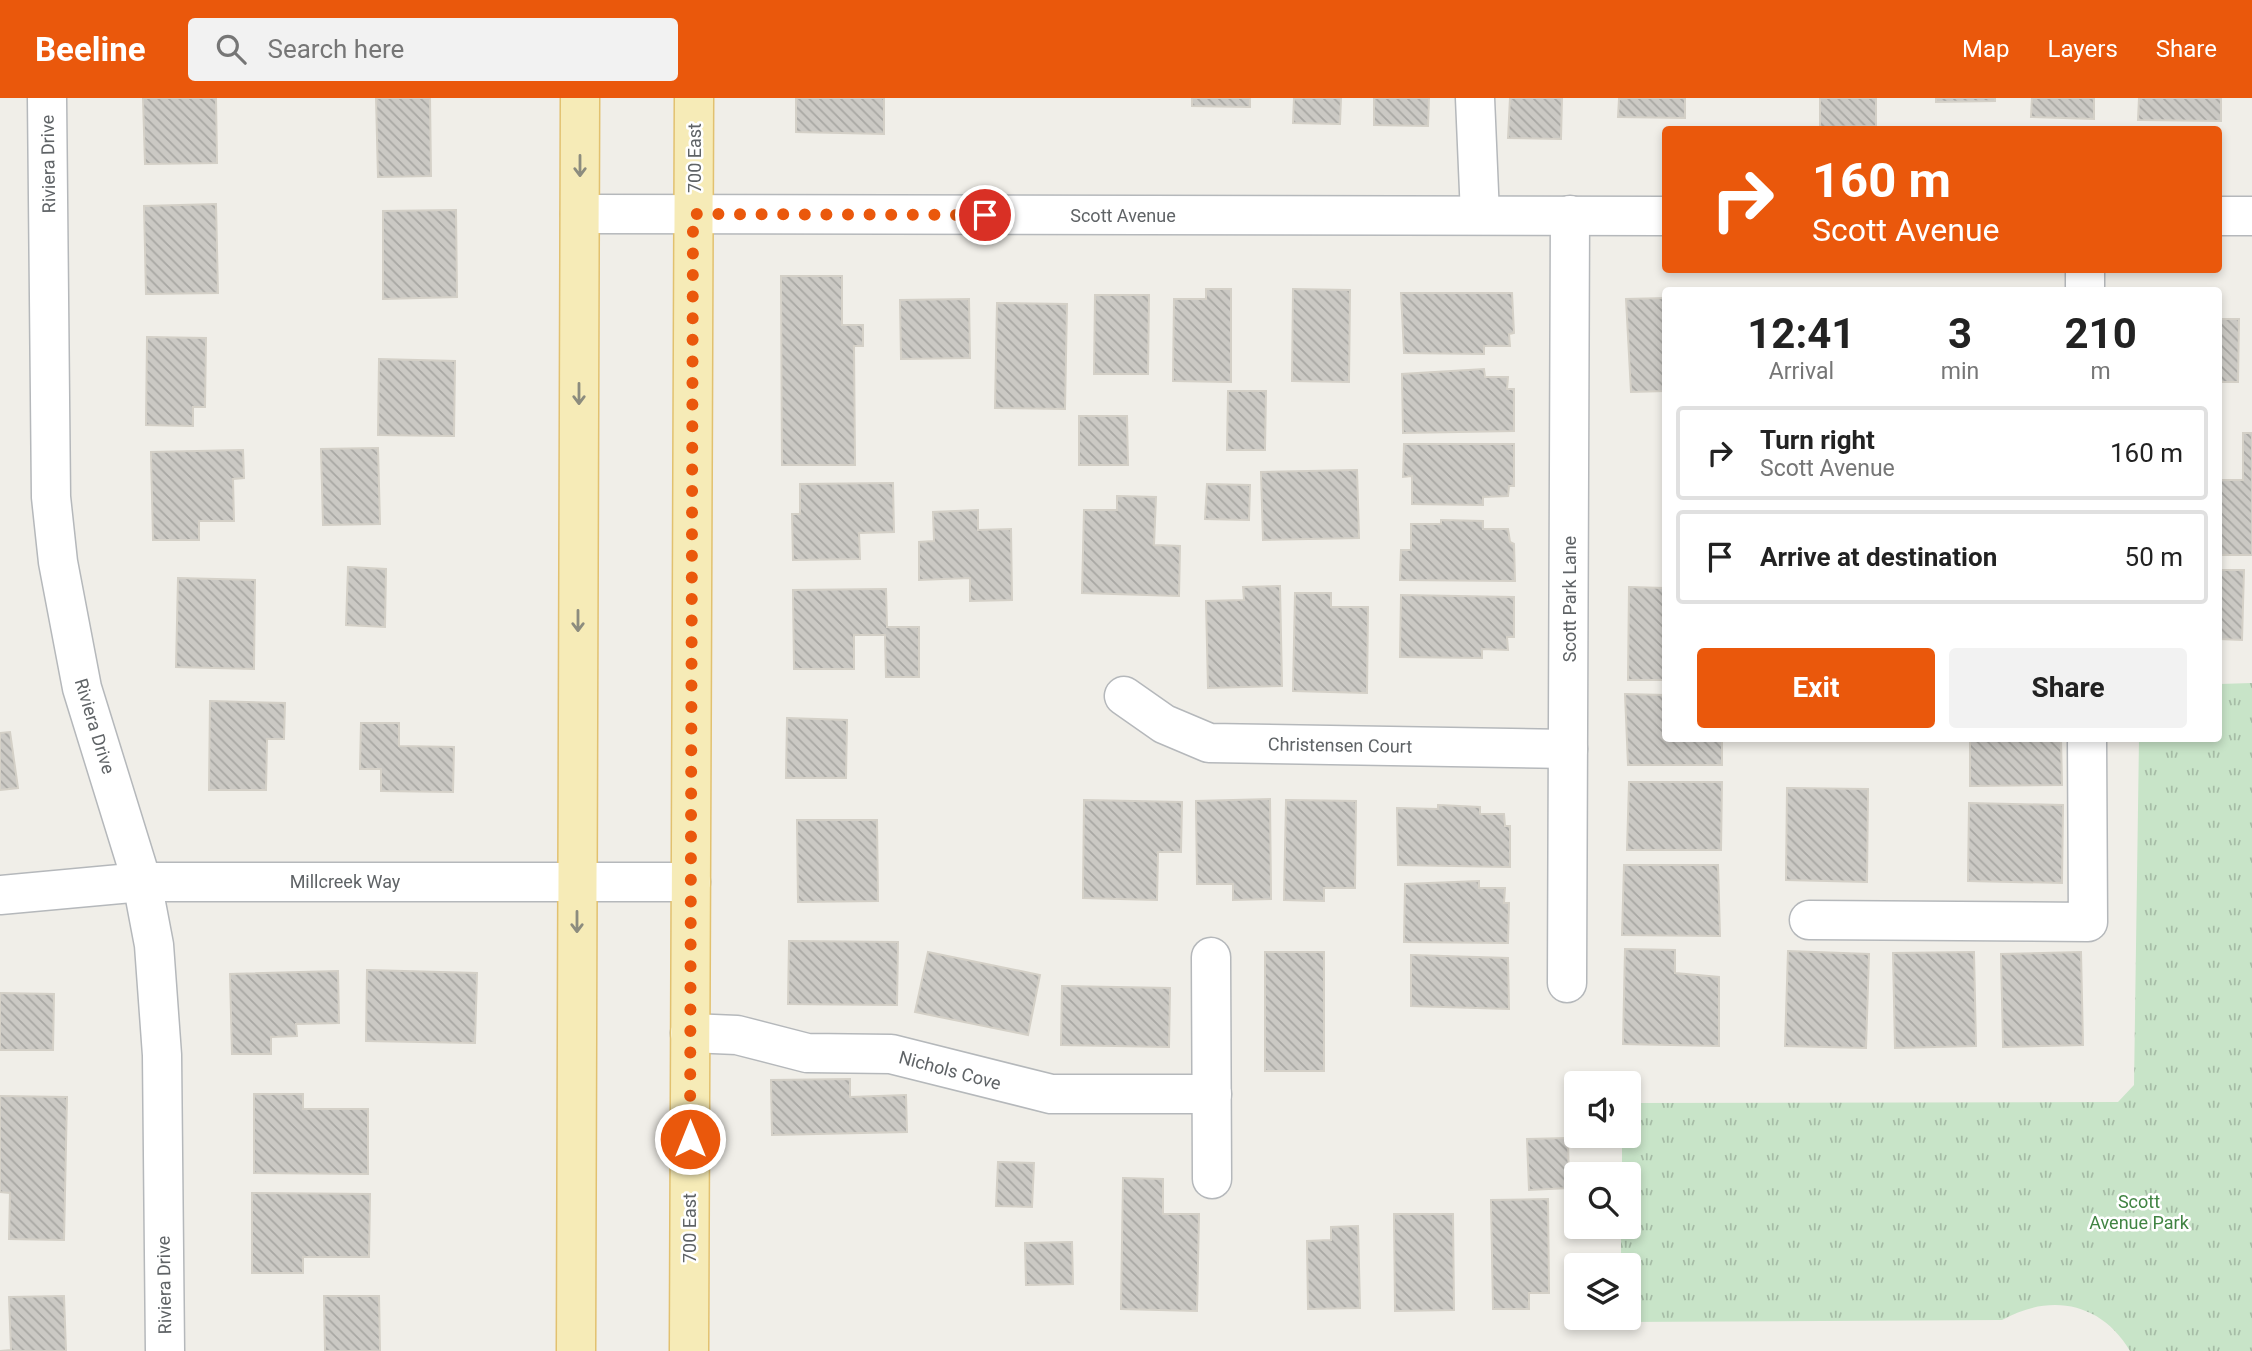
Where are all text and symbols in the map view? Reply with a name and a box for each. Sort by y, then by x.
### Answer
search box [188,18,678,81]
text: Beeline [35,30,146,69]
icon: search [212,30,250,68]
text: Search here [268,34,404,64]
text: Map [1962,35,2010,63]
text: Layers [2048,35,2118,63]
text: Share [2156,35,2217,63]
street label: Riviera Drive [37,115,59,213]
street label: 700 East [684,123,705,193]
text: 160 m [1812,152,1951,209]
one-way arrow [573,154,587,177]
icon: right [1697,154,1788,245]
pin [955,185,1015,245]
icon: arrive [966,196,1004,234]
street label: Scott Avenue [1070,205,1176,226]
text: Scott Avenue [1812,211,2000,249]
text: 12:41 [1747,309,1855,358]
text: 3 [1948,309,1972,358]
text: 210 [2064,309,2137,358]
text: Arrival [1769,358,1834,385]
text: min [1941,358,1979,385]
text: m [2091,358,2111,385]
one-way arrow [572,382,586,405]
text: Turn right [1760,425,1875,455]
icon: right [1701,434,1739,472]
text: 160 m [2110,438,2183,468]
text: Scott Avenue [1760,455,1895,482]
street label: Scott Park Lane [1559,536,1580,662]
icon: arrive [1701,538,1739,576]
text: Arrive at destination [1760,542,1997,572]
text: 50 m [2125,542,2183,572]
one-way arrow [571,609,585,632]
button: Exit [1697,648,1935,728]
button: Share [1949,648,2187,728]
street label: Riviera Drive [71,676,119,776]
street label: Christensen Court [1268,733,1412,757]
street label: Millcreek Way [290,871,401,892]
one-way arrow [570,910,584,933]
street label: Nichols Cove [897,1046,1003,1094]
map controls [1564,1071,1641,1330]
button: sound [1564,1071,1641,1148]
position arrow [653,1102,727,1176]
button: search [1564,1162,1641,1239]
park label: Scott Avenue Park [2089,1191,2190,1233]
street label: 700 East [679,1193,700,1263]
street label: Riviera Drive [153,1236,175,1334]
button: layers [1564,1253,1641,1330]

